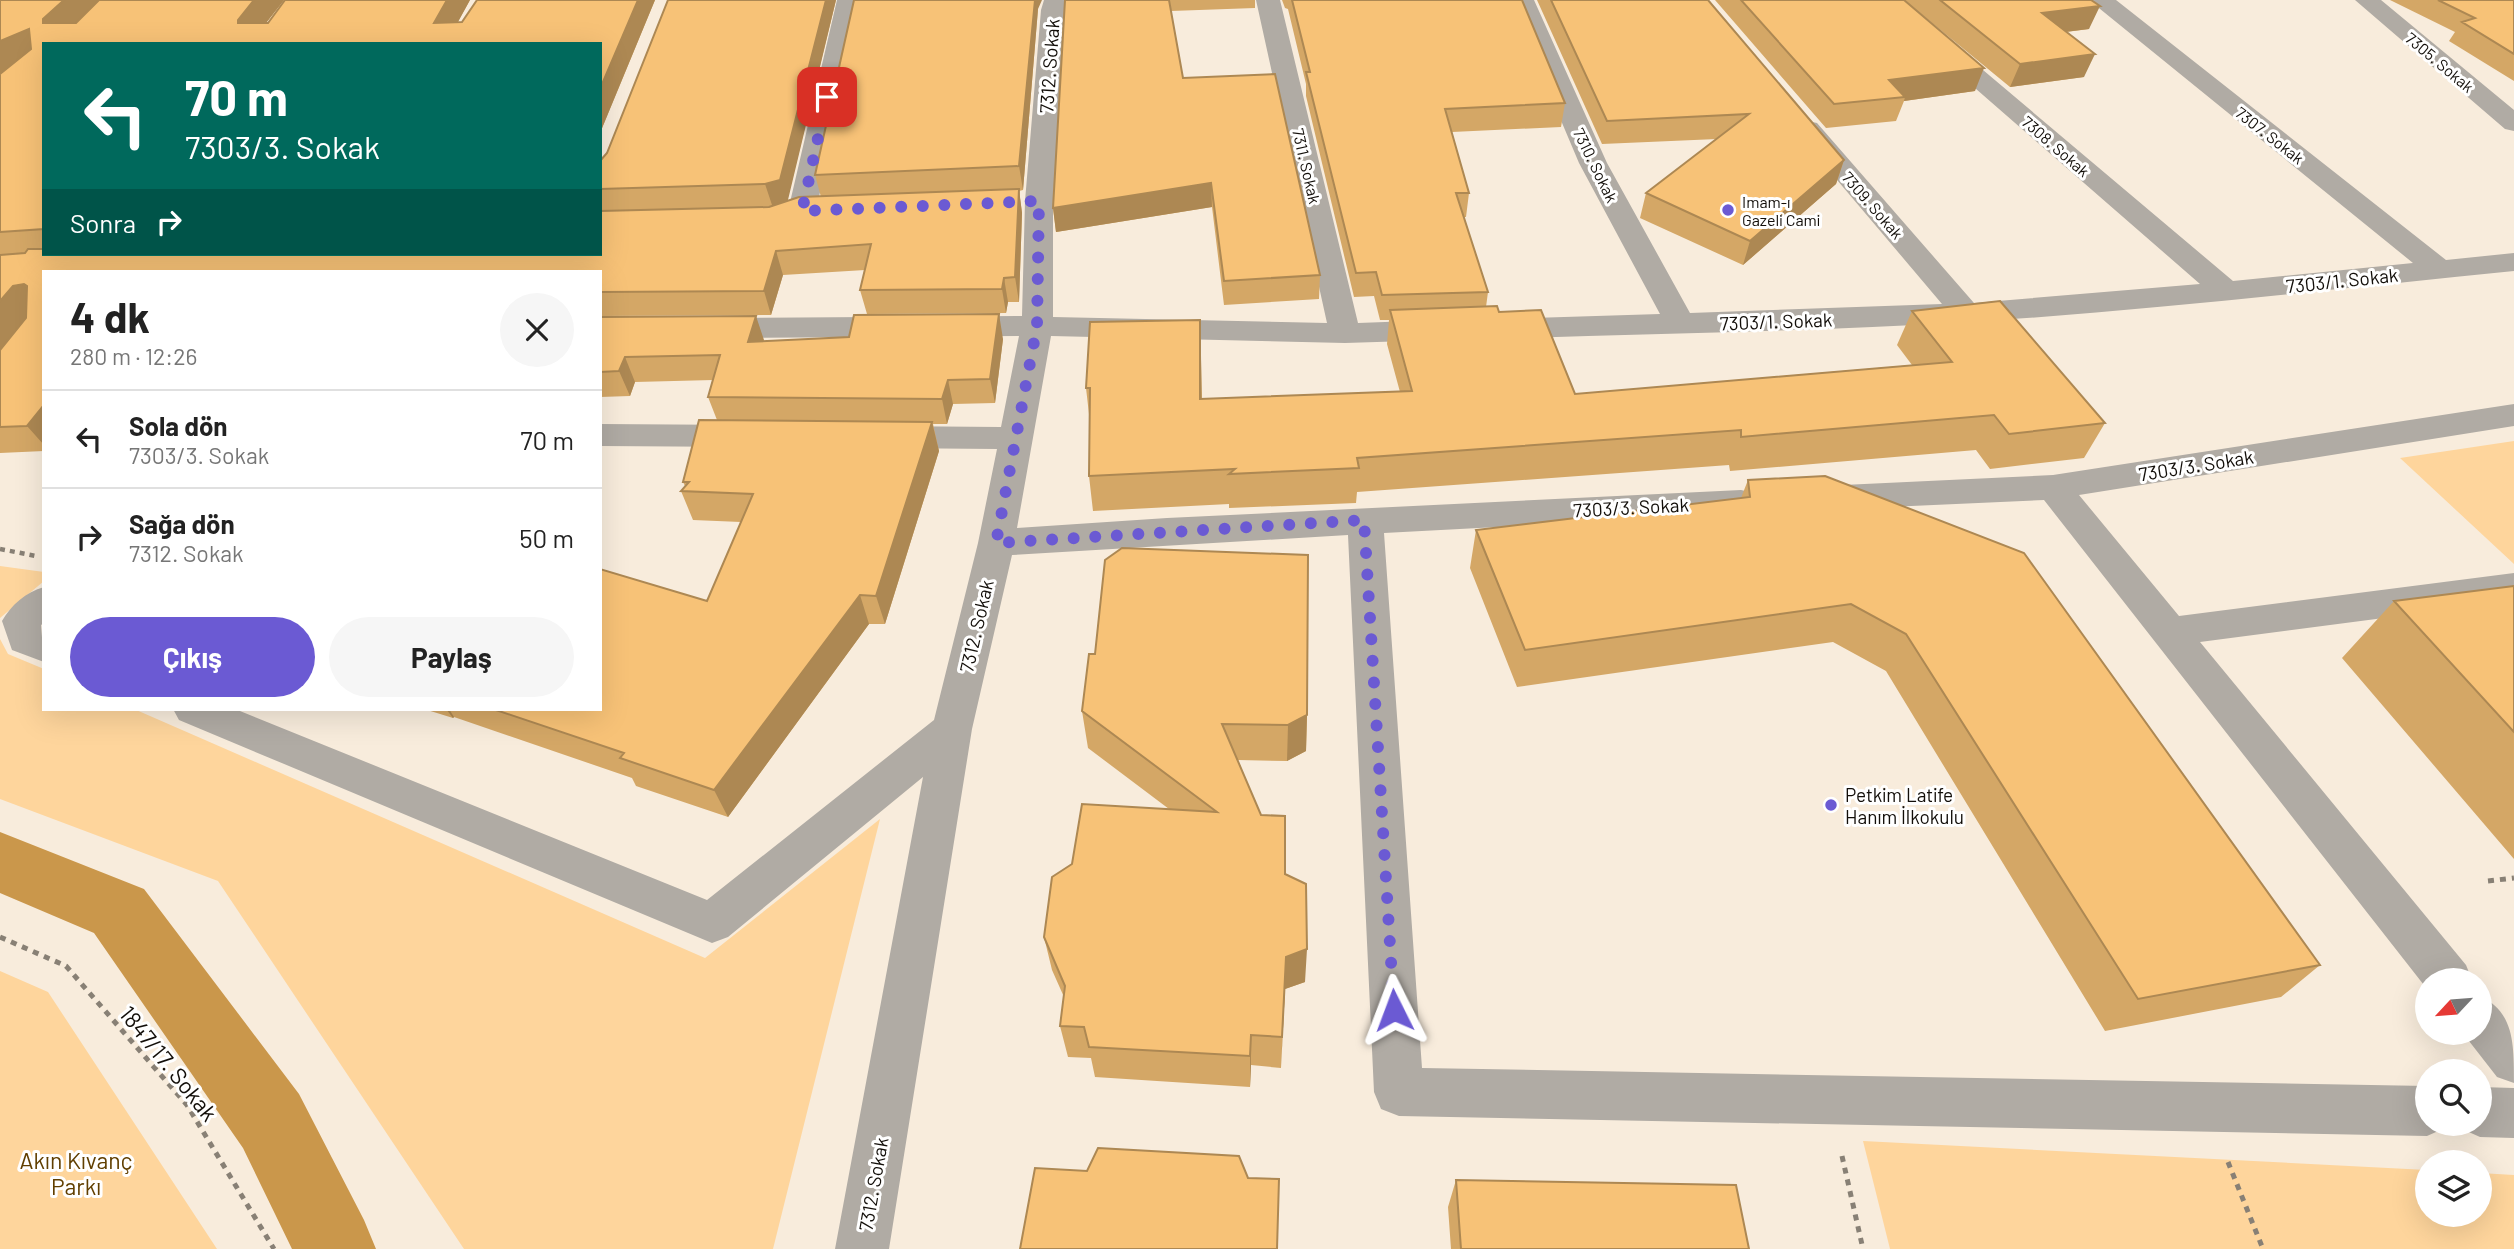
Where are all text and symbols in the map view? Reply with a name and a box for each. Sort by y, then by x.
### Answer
street label: 7312. Sokak [1034,18,1064,114]
street label: 7305. Sokak [2402,28,2478,96]
text: 70 m [185,67,288,126]
pin [797,67,857,127]
icon: left [70,70,161,161]
icon: arrive [808,78,846,116]
street label: 7307. Sokak [2232,102,2308,168]
street label: 7308. Sokak [2018,112,2094,180]
street label: 7310. Sokak [1570,125,1622,205]
street label: 7311. Sokak [1289,126,1325,206]
text: 7303/3. Sokak [185,127,380,165]
street label: 7309. Sokak [1839,167,1907,243]
place label: Imam-ı Gazeli Cami [1742,192,1820,229]
marker: Imam-ı Gazeli Cami [1720,202,1736,218]
icon: right [150,203,188,241]
text: Sonra [70,207,136,238]
street label: 7303/1. Sokak [2285,263,2399,297]
text: 4 dk [70,291,150,341]
button: close [500,293,574,367]
street label: 7303/1. Sokak [1719,308,1833,334]
text: 280 m · 12:26 [70,342,197,370]
text: Sola dön [129,410,227,441]
icon: left [70,420,108,458]
text: 70 m [520,424,574,455]
text: 7303/3. Sokak [129,441,269,469]
street label: 7303/3. Sokak [2137,445,2255,485]
street label: 7303/3. Sokak [1573,492,1689,522]
text: Sağa dön [129,508,235,539]
icon: right [70,518,108,556]
text: 50 m [519,522,574,553]
text: 7312. Sokak [129,539,244,567]
street label: 7312. Sokak [954,577,998,675]
button: Çıkış [70,617,315,697]
button: Paylaş [329,617,574,697]
place label: Petkim Latife Hanım İlkokulu [1845,783,1964,828]
marker: Petkim Latife Hanım İlkokulu [1823,797,1839,813]
north arrow [2415,968,2492,1045]
map controls [2415,968,2492,1227]
position arrow [1357,973,1431,1047]
street label: 1847/17. Sokak [114,1000,224,1126]
button: search [2415,1059,2492,1136]
street label: 7312. Sokak [853,1135,893,1233]
park label: Akın Kıvanç Parkı [20,1146,132,1200]
button: layers [2415,1150,2492,1227]

